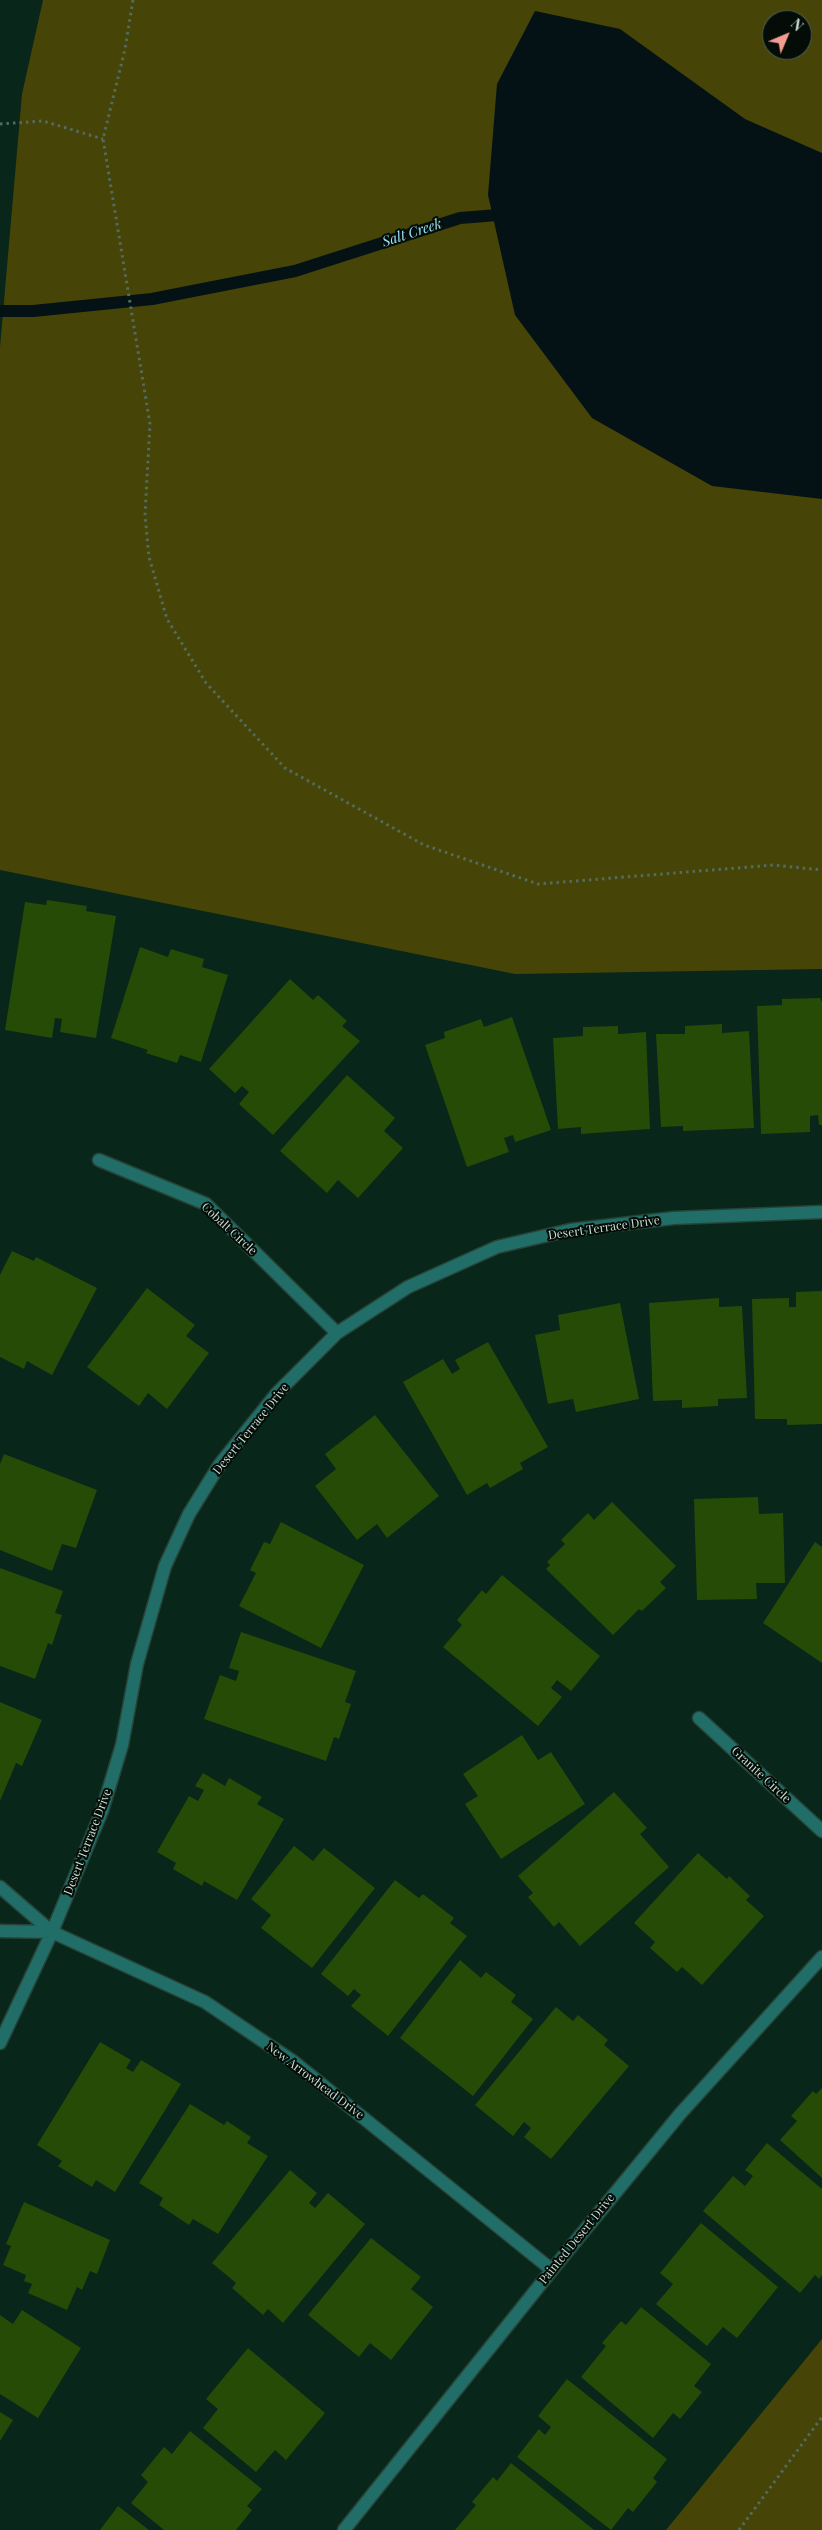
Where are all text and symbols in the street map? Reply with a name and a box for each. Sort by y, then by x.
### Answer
north arrow [762,10,812,60]
text: N [787,14,808,35]
water label: Salt Creek [380,216,444,250]
street label: Cobalt Circle [198,1200,260,1258]
street label: Desert Terrace Drive [547,1213,661,1243]
street label: Desert Terrace Drive [210,1381,292,1477]
street label: Granite Circle [728,1744,794,1806]
street label: Desert Terrace Drive [61,1787,115,1897]
street label: New Arrowhead Drive [263,2040,367,2122]
street label: Painted Desert Drive [536,2191,618,2287]

